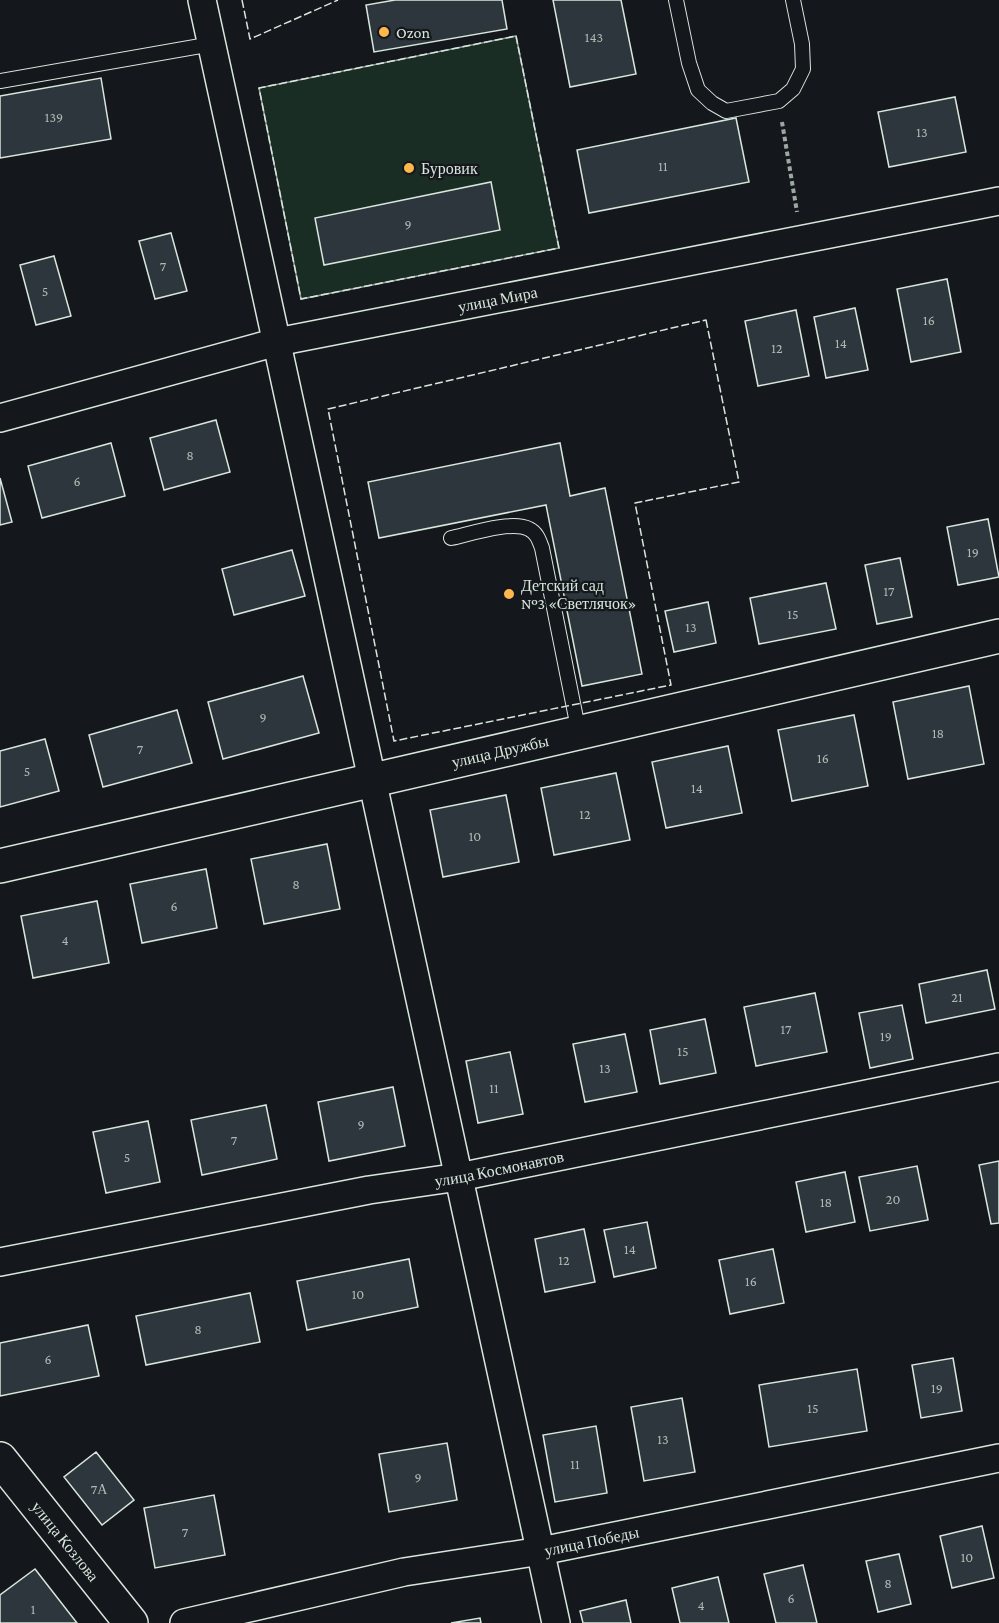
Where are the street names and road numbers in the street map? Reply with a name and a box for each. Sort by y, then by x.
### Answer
street label: улица Мира [457,283,539,316]
street label: улица Дружбы [450,732,550,772]
street label: улица Космонавтов [434,1148,566,1190]
street label: улица Козлова [27,1498,102,1585]
street label: улица Победы [543,1523,641,1560]

